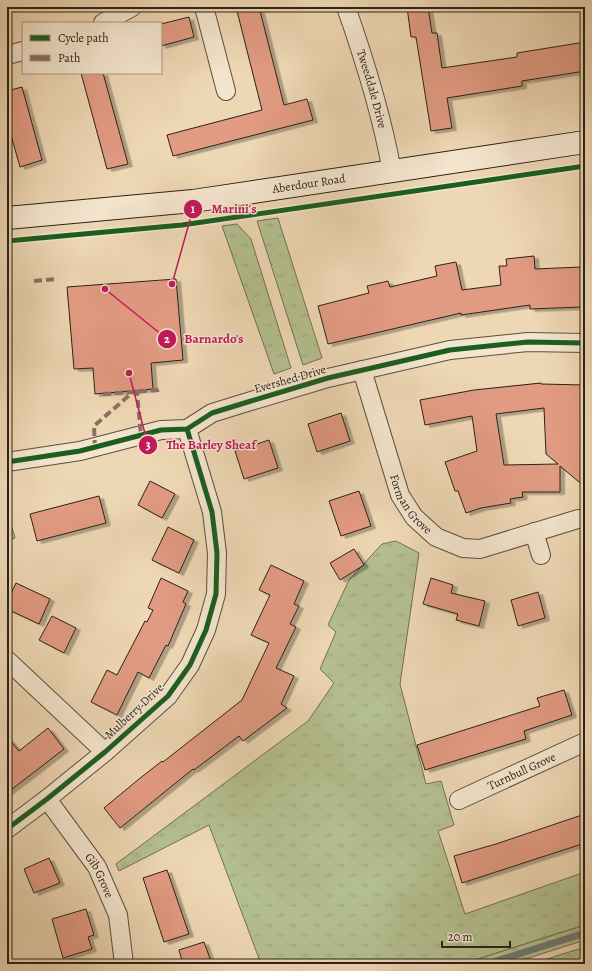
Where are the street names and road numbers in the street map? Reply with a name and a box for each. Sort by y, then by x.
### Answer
street label: Tweeddale Drive [353,48,391,130]
street label: Aberdour Road [270,170,347,197]
street label: Evershed Drive [252,361,328,397]
street label: Forman Grove [386,472,436,538]
street label: Mulberry Drive [101,680,167,742]
street label: Turnbull Grove [485,749,558,794]
street label: Gib Grove [81,850,117,900]

